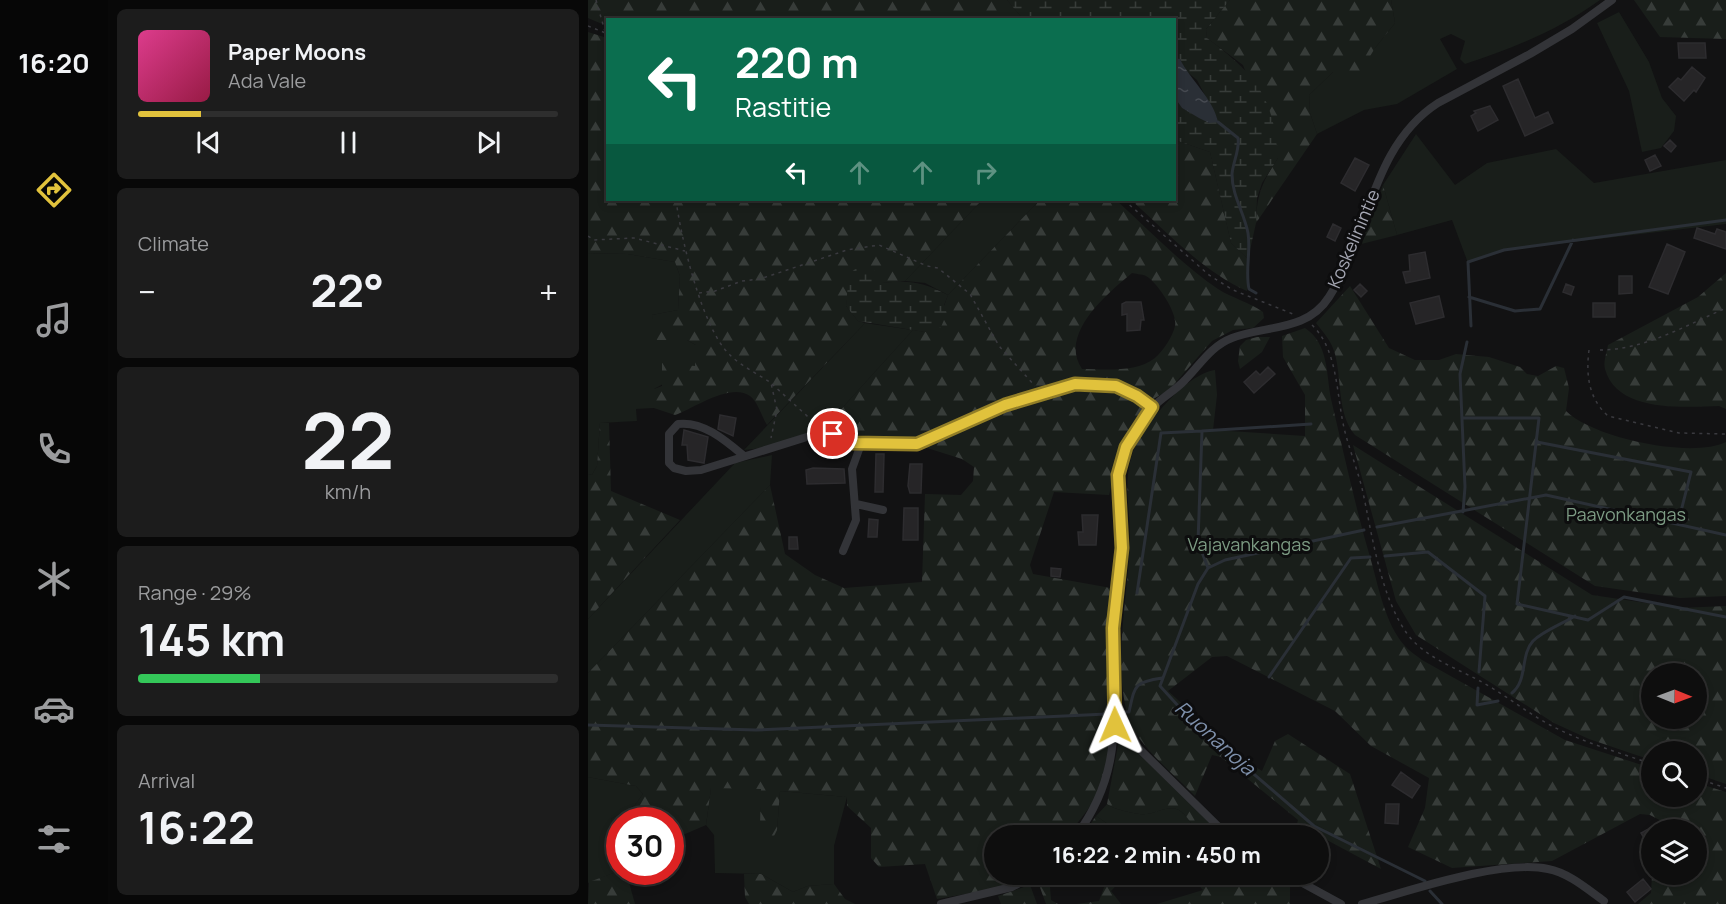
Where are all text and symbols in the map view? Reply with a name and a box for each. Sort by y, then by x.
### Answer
text: 220 m [735,33,859,91]
text: Paper Moons [228,37,366,67]
icon: left [636,42,714,120]
text: 16:20 [18,44,90,81]
text: Ada Vale [228,67,306,94]
text: Rastitie [735,88,831,125]
icon: previous [192,126,225,159]
icon: pause [332,126,365,159]
icon: next [472,126,505,159]
icon: left [780,156,813,189]
icon: ahead [843,156,876,189]
icon: ahead [906,156,939,189]
icon: right [969,156,1002,189]
icon: directions [33,169,75,211]
street label: Koskelinintie [1321,186,1385,292]
text: Climate [138,230,209,257]
text: 22° [310,259,384,321]
text: − [138,269,156,314]
text: + [539,269,558,314]
icon: music [33,299,75,341]
text: 22 [302,386,394,492]
pin [807,408,858,459]
icon: arrive [816,417,849,450]
icon: phone [33,428,75,470]
text: km/h [325,478,371,505]
park label: Paavonkangas [1566,502,1686,526]
park label: Vajavankangas [1187,532,1311,556]
icon: climate [33,558,75,600]
text: Range · 29% [138,579,252,606]
text: 145 km [138,608,285,670]
north arrow [1641,663,1707,729]
map controls [1641,663,1707,885]
icon: car [33,688,75,730]
position arrow [1083,693,1147,757]
water label: Ruonanoja [1169,694,1262,781]
button: search [1641,741,1707,807]
text: Arrival [138,767,195,794]
text: 16:22 [138,796,255,858]
speed limit sign: 30 [606,807,684,885]
icon: filters [33,818,75,860]
button: layers [1641,819,1707,885]
text: 16:22 · 2 min · 450 m [1052,840,1261,870]

